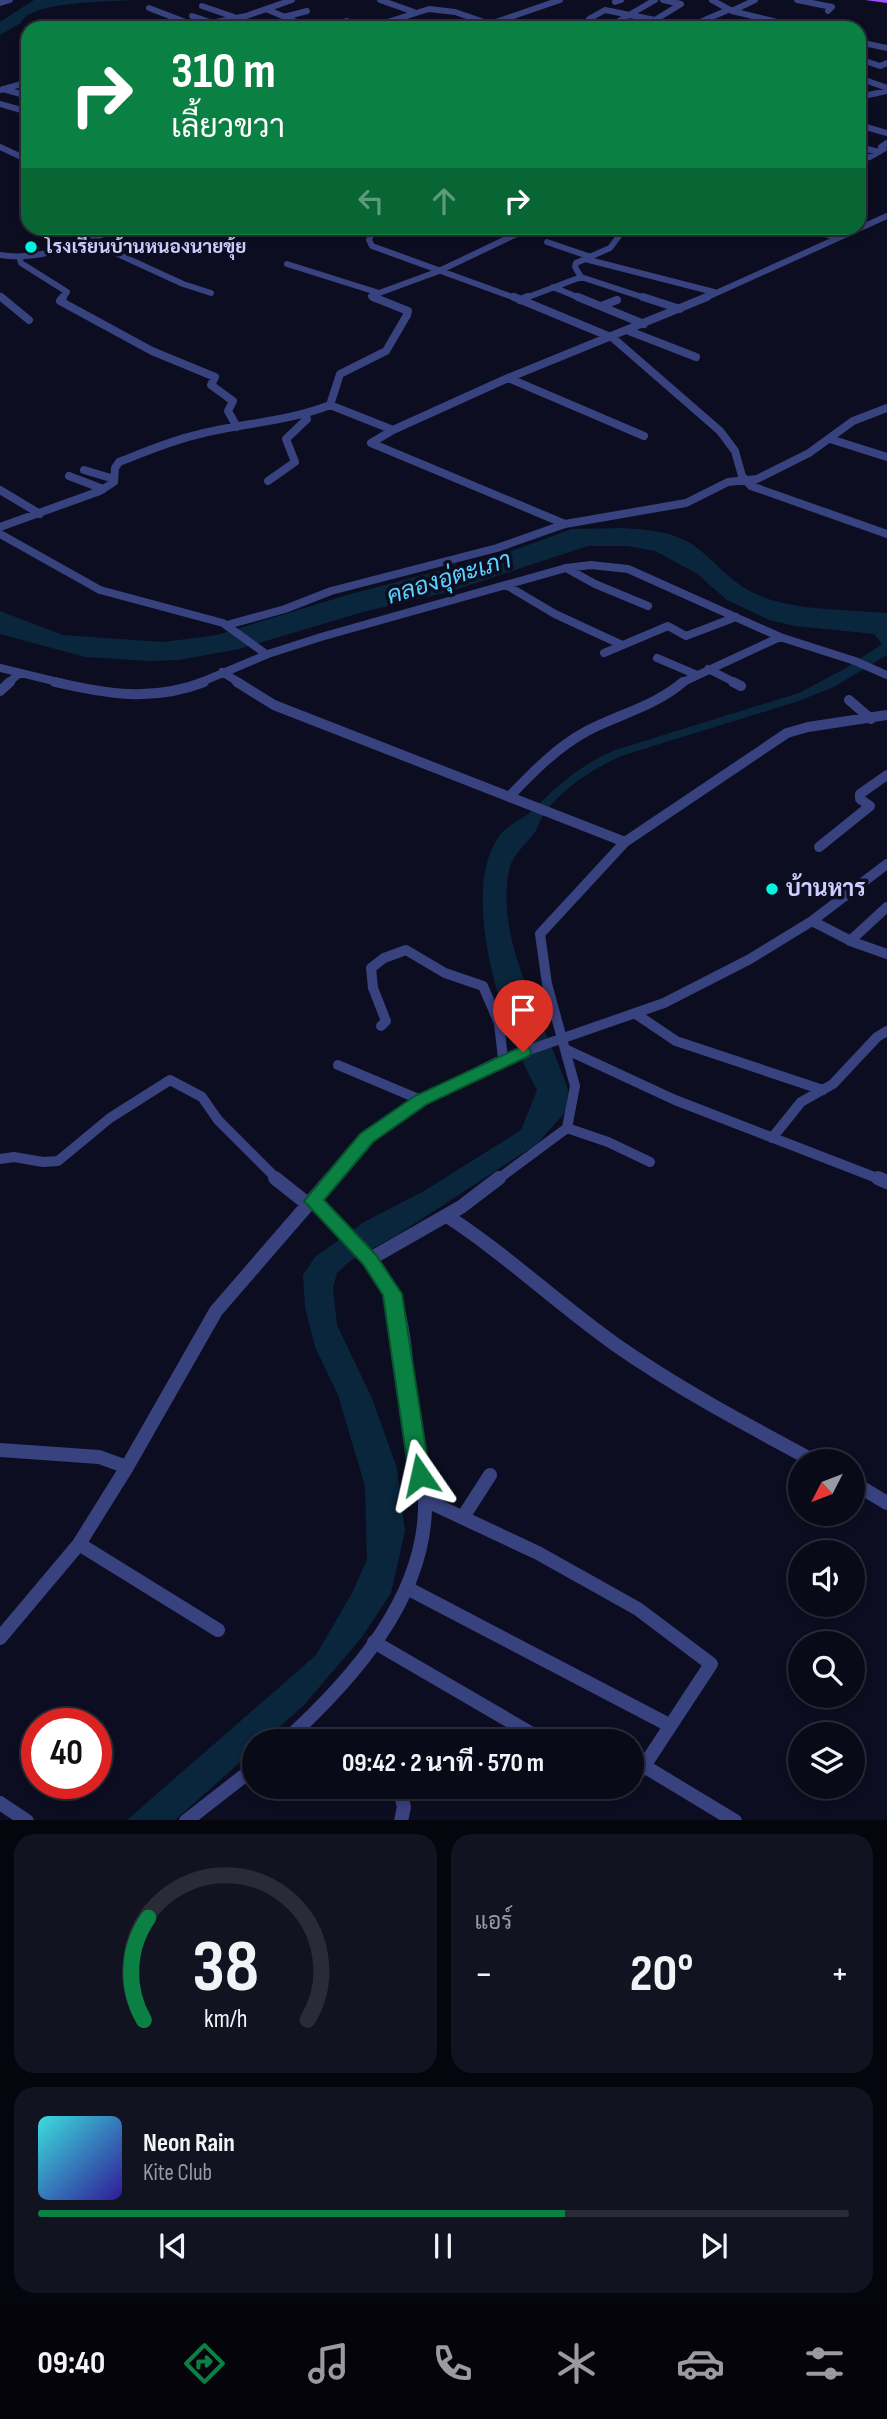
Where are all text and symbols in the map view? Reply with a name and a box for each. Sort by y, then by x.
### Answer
text: 310 m [171,43,276,102]
icon: right [56,49,147,140]
text: เลี้ยวขวา [171,108,285,147]
icon: left [352,182,390,220]
icon: ahead [425,182,463,220]
icon: right [498,182,536,220]
place label: โรงเรียนบ้านหนองนายขุ้ย [44,234,247,261]
marker: โรงเรียนบ้านหนองนายขุ้ย [23,239,39,255]
water label: คลองอุ่ตะเภา [383,545,515,612]
place label: บ้านหาร [786,872,866,903]
marker: บ้านหาร [764,881,780,897]
pin [493,980,553,1052]
icon: arrive [504,991,542,1029]
position arrow [383,1438,457,1512]
north arrow [788,1449,864,1526]
map controls [788,1449,865,1799]
button: sound [788,1540,865,1617]
button: search [788,1631,865,1708]
speed limit sign: 40 [21,1708,112,1799]
button: layers [788,1722,865,1799]
text: 09:42 · 2 นาที · 570 m [342,1748,544,1779]
text: แอร์ [475,1908,512,1936]
text: 38 [192,1924,259,2012]
text: 20° [630,1943,694,2006]
text: − [475,1952,493,1997]
text: + [830,1952,849,1997]
text: km/h [204,2003,247,2034]
text: Neon Rain [143,2128,235,2159]
text: Kite Club [143,2159,212,2187]
icon: previous [154,2227,192,2265]
icon: pause [424,2227,462,2265]
icon: next [695,2227,733,2265]
icon: directions [180,2339,229,2388]
icon: music [304,2339,353,2388]
icon: phone [428,2339,477,2388]
icon: climate [552,2339,601,2388]
icon: car [676,2339,725,2388]
icon: filters [800,2339,849,2388]
text: 09:40 [38,2344,105,2383]

